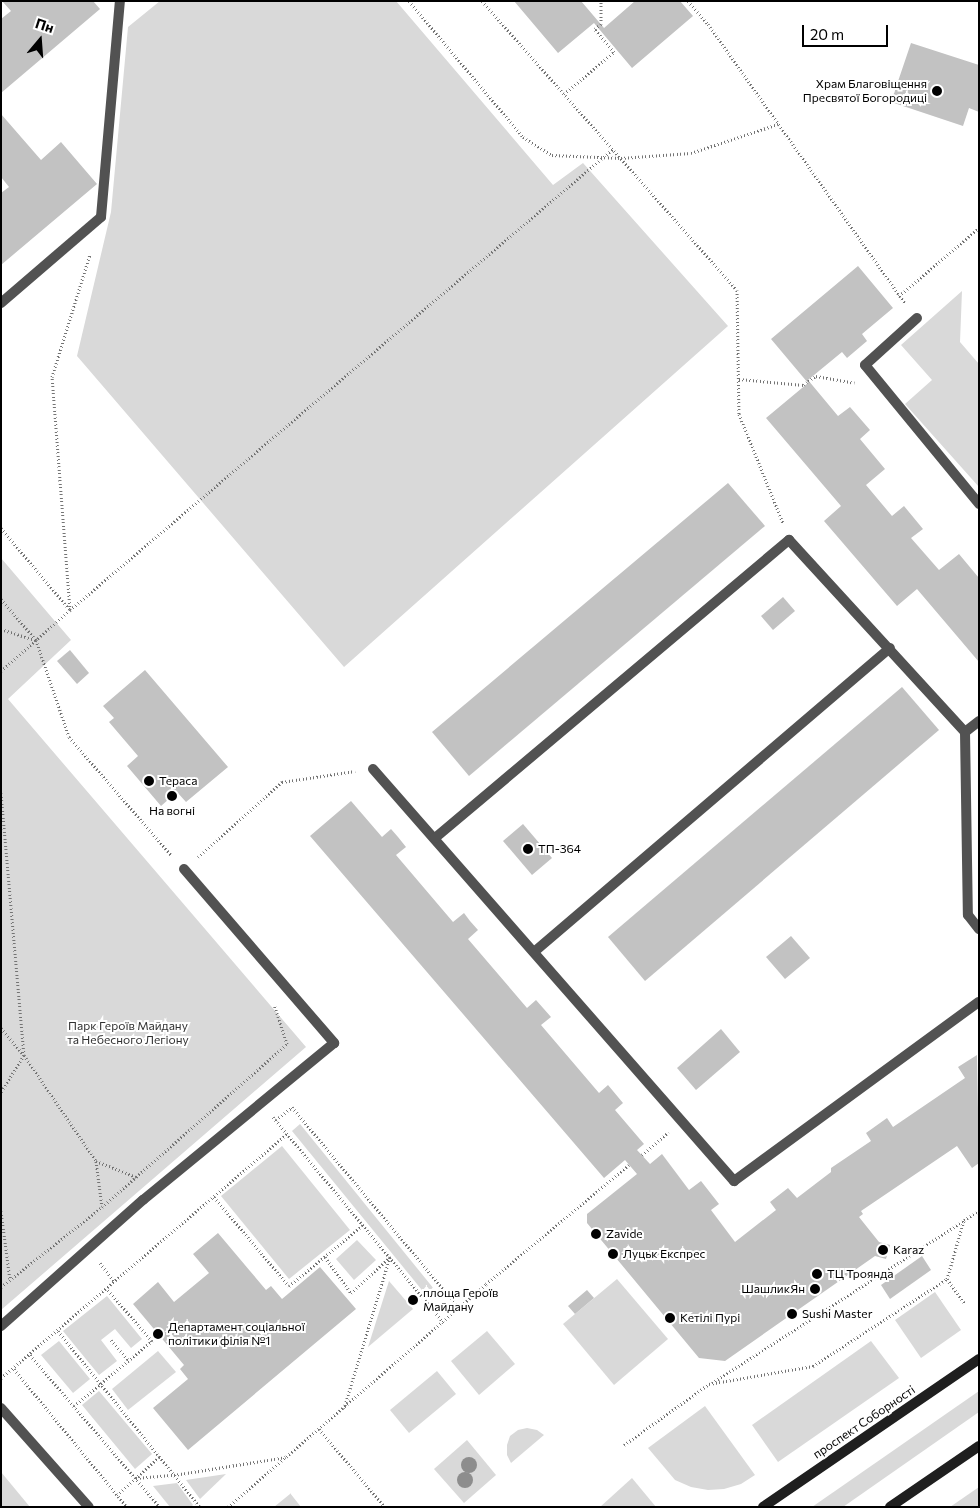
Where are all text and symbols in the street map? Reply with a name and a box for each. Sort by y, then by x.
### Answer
text: Пн [33,14,56,36]
north arrow [15,15,65,65]
scale bar [805,15,891,47]
text: 20 m [810,25,844,43]
place label: Храм Благовіщення Пресвятої Богородиці [803,77,927,105]
marker: Храм Благовіщення Пресвятої Богородиці [931,85,943,97]
place label: Тераса [159,774,197,788]
marker: Тераса [143,775,155,787]
marker: На вогні [166,790,178,802]
place label: На вогні [149,804,195,818]
place label: ТП-364 [538,842,581,856]
marker: ТП-364 [522,843,534,855]
park label: Парк Героїв Майдану та Небесного Легіону [67,1019,189,1047]
place label: Zavide [606,1227,643,1241]
marker: Zavide [590,1228,602,1240]
place label: Karaz [893,1243,924,1257]
marker: Karaz [877,1244,889,1256]
place label: Луцьк Експрес [623,1247,705,1261]
marker: Луцьк Експрес [607,1248,619,1260]
place label: ТЦ Троянда [827,1267,893,1281]
marker: ТЦ Троянда [811,1268,823,1280]
place label: ШашликЯн [741,1282,805,1296]
marker: ШашликЯн [809,1283,821,1295]
place label: площа Героїв Майдану [423,1286,498,1314]
marker: площа Героїв Майдану [407,1294,419,1306]
place label: Sushi Master [802,1307,872,1321]
marker: Sushi Master [786,1308,798,1320]
place label: Кетілі Пурі [680,1311,740,1325]
marker: Кетілі Пурі [664,1312,676,1324]
place label: Департамент соціальної політики філія №1 [168,1320,305,1348]
marker: Департамент соціальної політики філія №1 [152,1328,164,1340]
street label: проспект Соборності [810,1382,918,1462]

